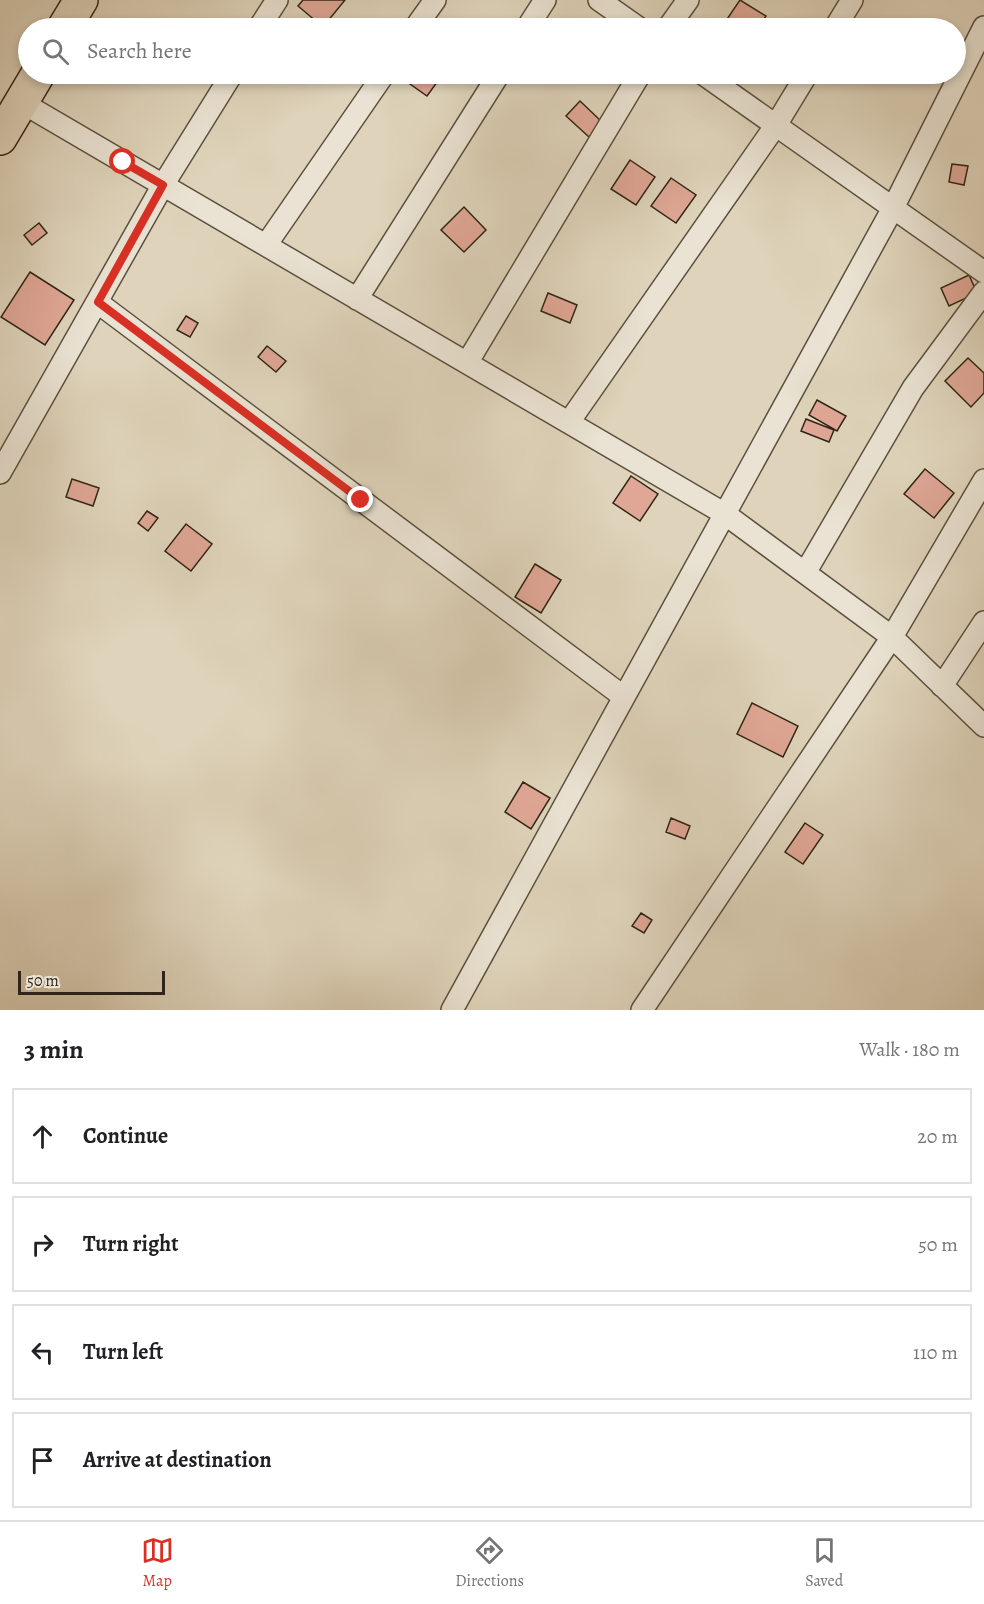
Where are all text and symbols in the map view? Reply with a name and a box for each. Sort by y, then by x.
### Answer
search box [18,18,966,84]
icon: search [39,35,72,68]
text: Search here [87,36,192,66]
route start [109,148,135,174]
route end [347,486,373,512]
scale bar [18,968,165,995]
text: 50 m [27,970,59,992]
text: 3 min [24,1032,84,1067]
text: Walk · 180 m [859,1036,960,1063]
icon: ahead [26,1120,59,1153]
text: Continue [83,1121,168,1151]
text: 20 m [917,1123,958,1150]
icon: right [26,1228,59,1261]
text: Turn right [83,1229,179,1259]
text: 50 m [918,1231,958,1258]
icon: left [26,1336,59,1369]
text: Turn left [83,1337,163,1367]
text: 110 m [913,1339,958,1366]
icon: arrive [26,1444,59,1477]
text: Arrive at destination [83,1445,272,1475]
tab: Map [141,1534,174,1592]
tab: Directions [455,1534,524,1592]
tab: Saved [805,1534,843,1592]

